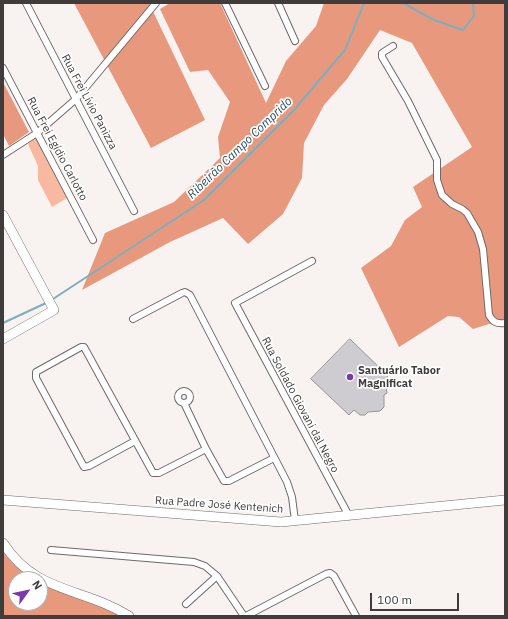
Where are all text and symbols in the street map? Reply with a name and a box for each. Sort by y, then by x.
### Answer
street label: Rua Frei Lívio Panizza [58,52,120,152]
water label: Ribeirão Campo Comprido [185,94,295,202]
street label: Rua Frei Egídio Carlotto [24,95,90,203]
street label: Rua Soldado Giovani dal Negro [259,335,341,475]
place label: Santuário Tabor Magnificat [358,364,440,390]
marker: Santuário Tabor Magnificat [345,372,355,382]
street label: Rua Padre José Kentenich [154,494,284,516]
north arrow [8,571,48,611]
text: N [29,578,45,592]
scale bar [372,585,461,611]
text: 100 m [377,592,412,607]

